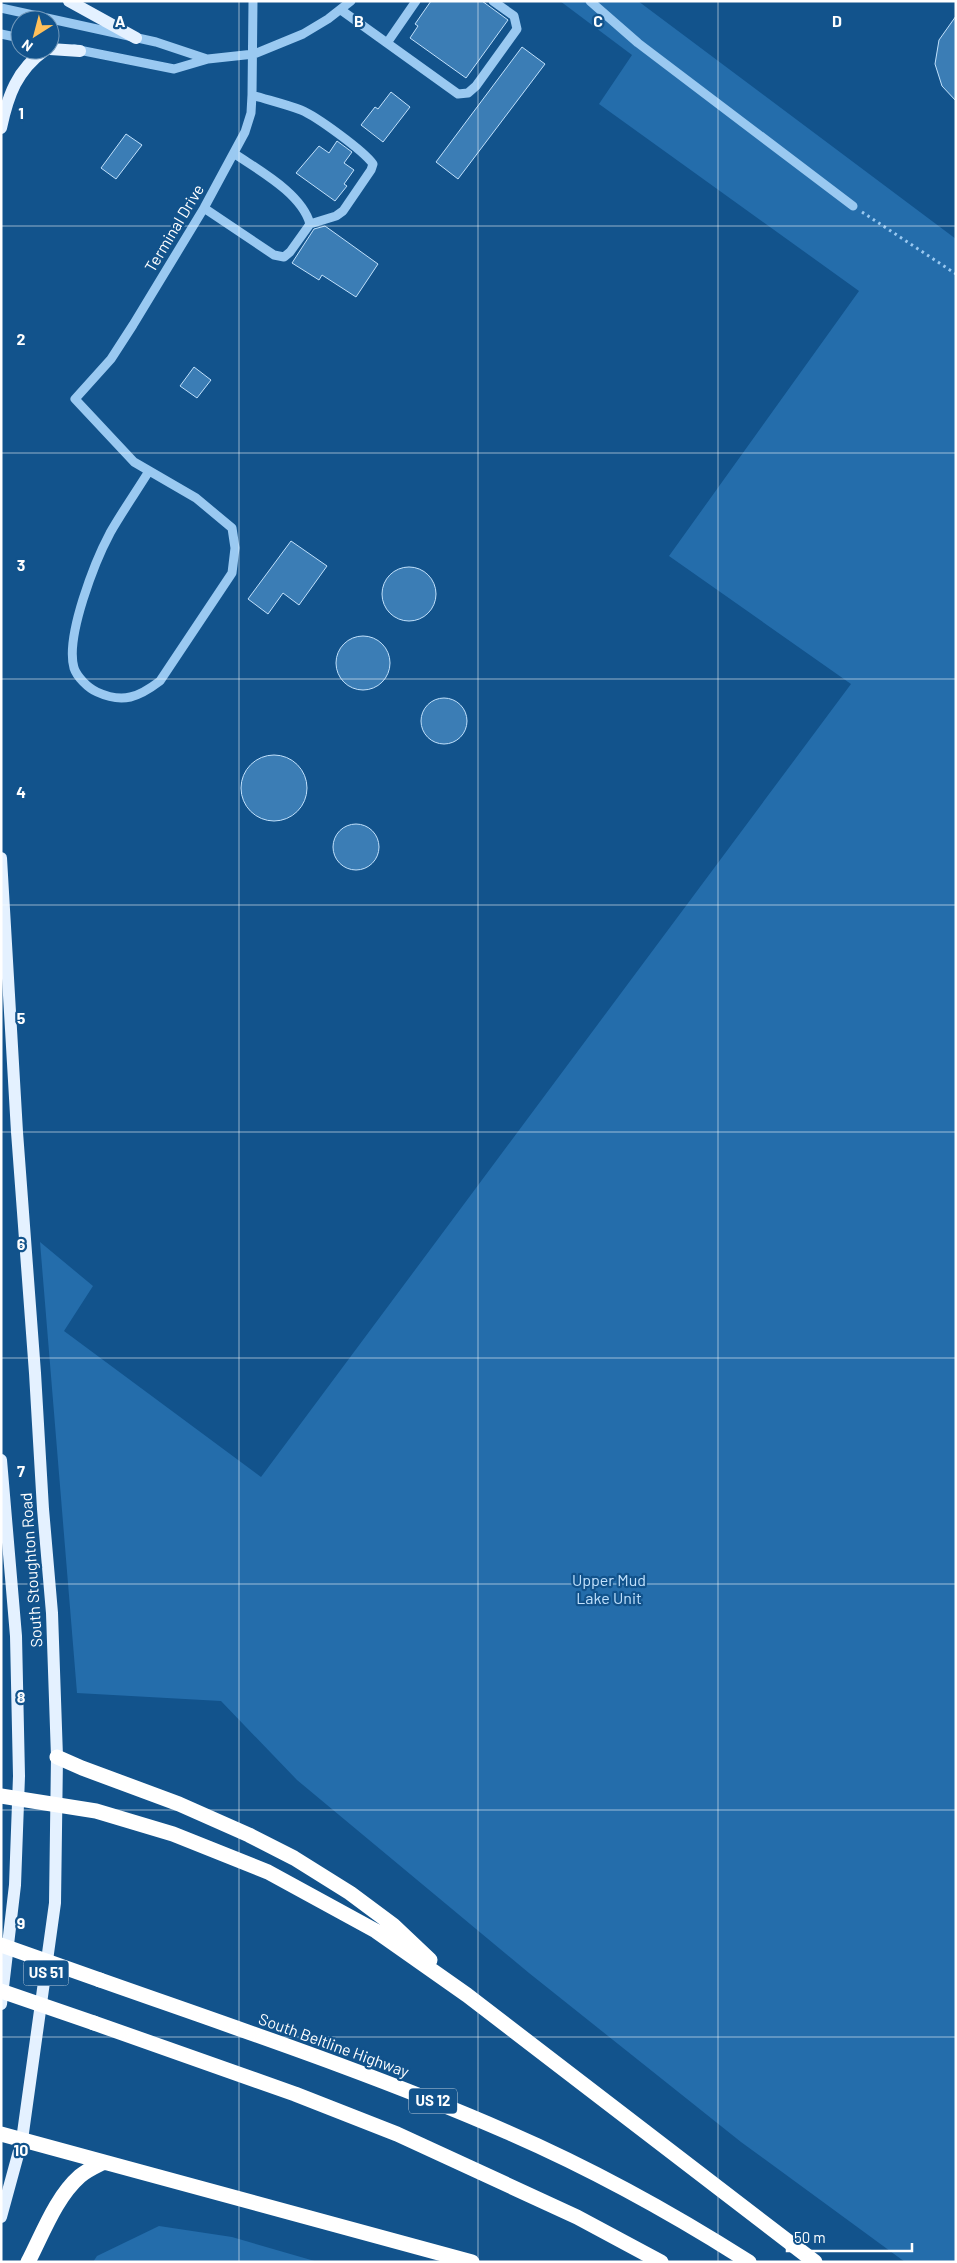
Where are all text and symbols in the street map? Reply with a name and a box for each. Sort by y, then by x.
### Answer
north arrow [10,10,60,60]
text: A [115,11,126,30]
text: B [354,11,364,30]
text: C [593,11,603,30]
text: D [832,11,842,30]
text: N [18,36,36,56]
text: 1 [18,103,24,122]
street label: Terminal Drive [140,180,207,275]
text: 2 [17,329,26,348]
text: 3 [17,555,25,574]
text: 4 [16,782,26,801]
text: 5 [17,1008,26,1027]
text: 6 [17,1234,26,1253]
text: 7 [17,1461,25,1480]
street label: South Stoughton Road [16,1492,45,1648]
park label: Upper Mud Lake Unit [572,1570,646,1607]
text: 8 [17,1687,26,1706]
text: 9 [17,1913,25,1932]
road number: US 51 [23,1960,68,1986]
street label: South Beltline Highway [256,2008,413,2081]
road number: US 12 [409,2088,457,2114]
text: 10 [14,2140,28,2159]
scale bar [787,2220,912,2252]
text: 50 m [794,2228,826,2246]

